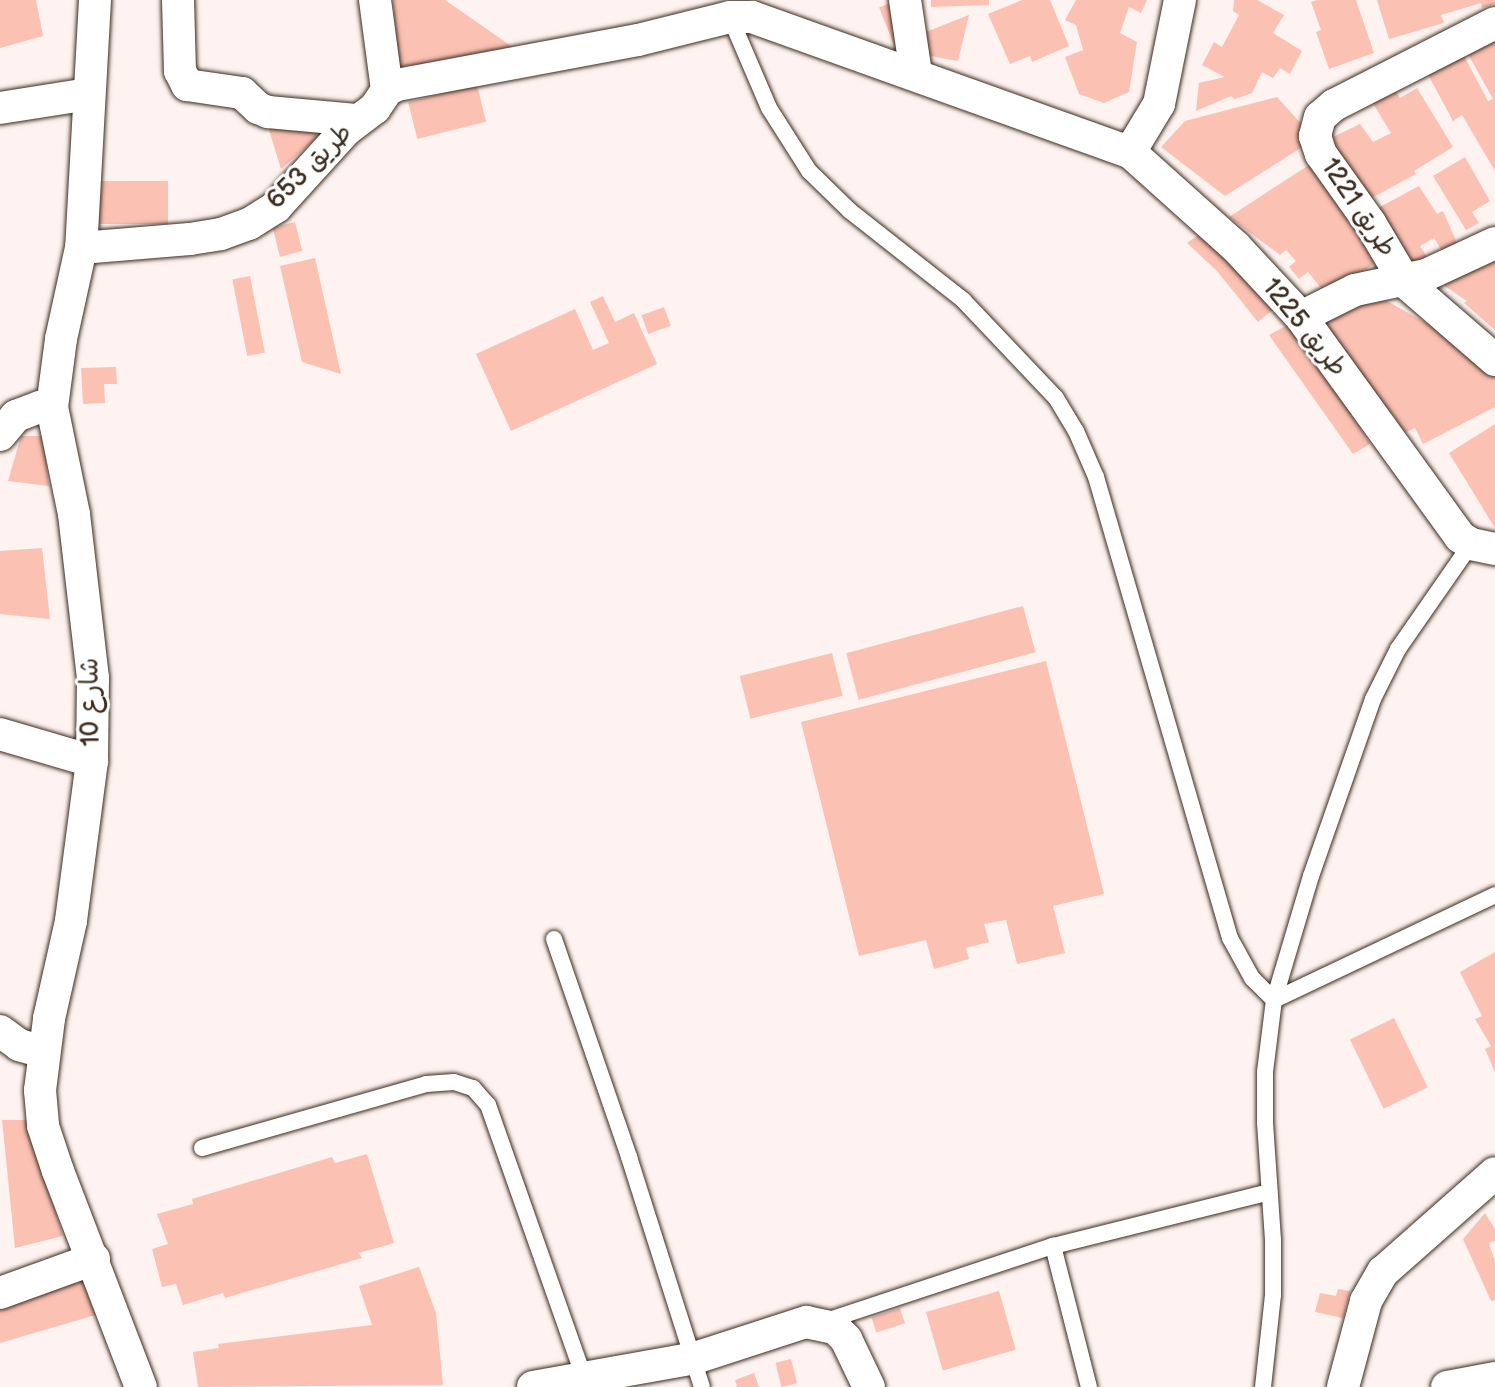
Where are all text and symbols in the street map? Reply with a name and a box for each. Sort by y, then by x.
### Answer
street label: طريق 653 [261,118,359,216]
street label: طريق 1221 [1314,153,1402,263]
street label: طريق 1225 [1255,273,1353,383]
street label: شارع 10 [75,657,107,747]

